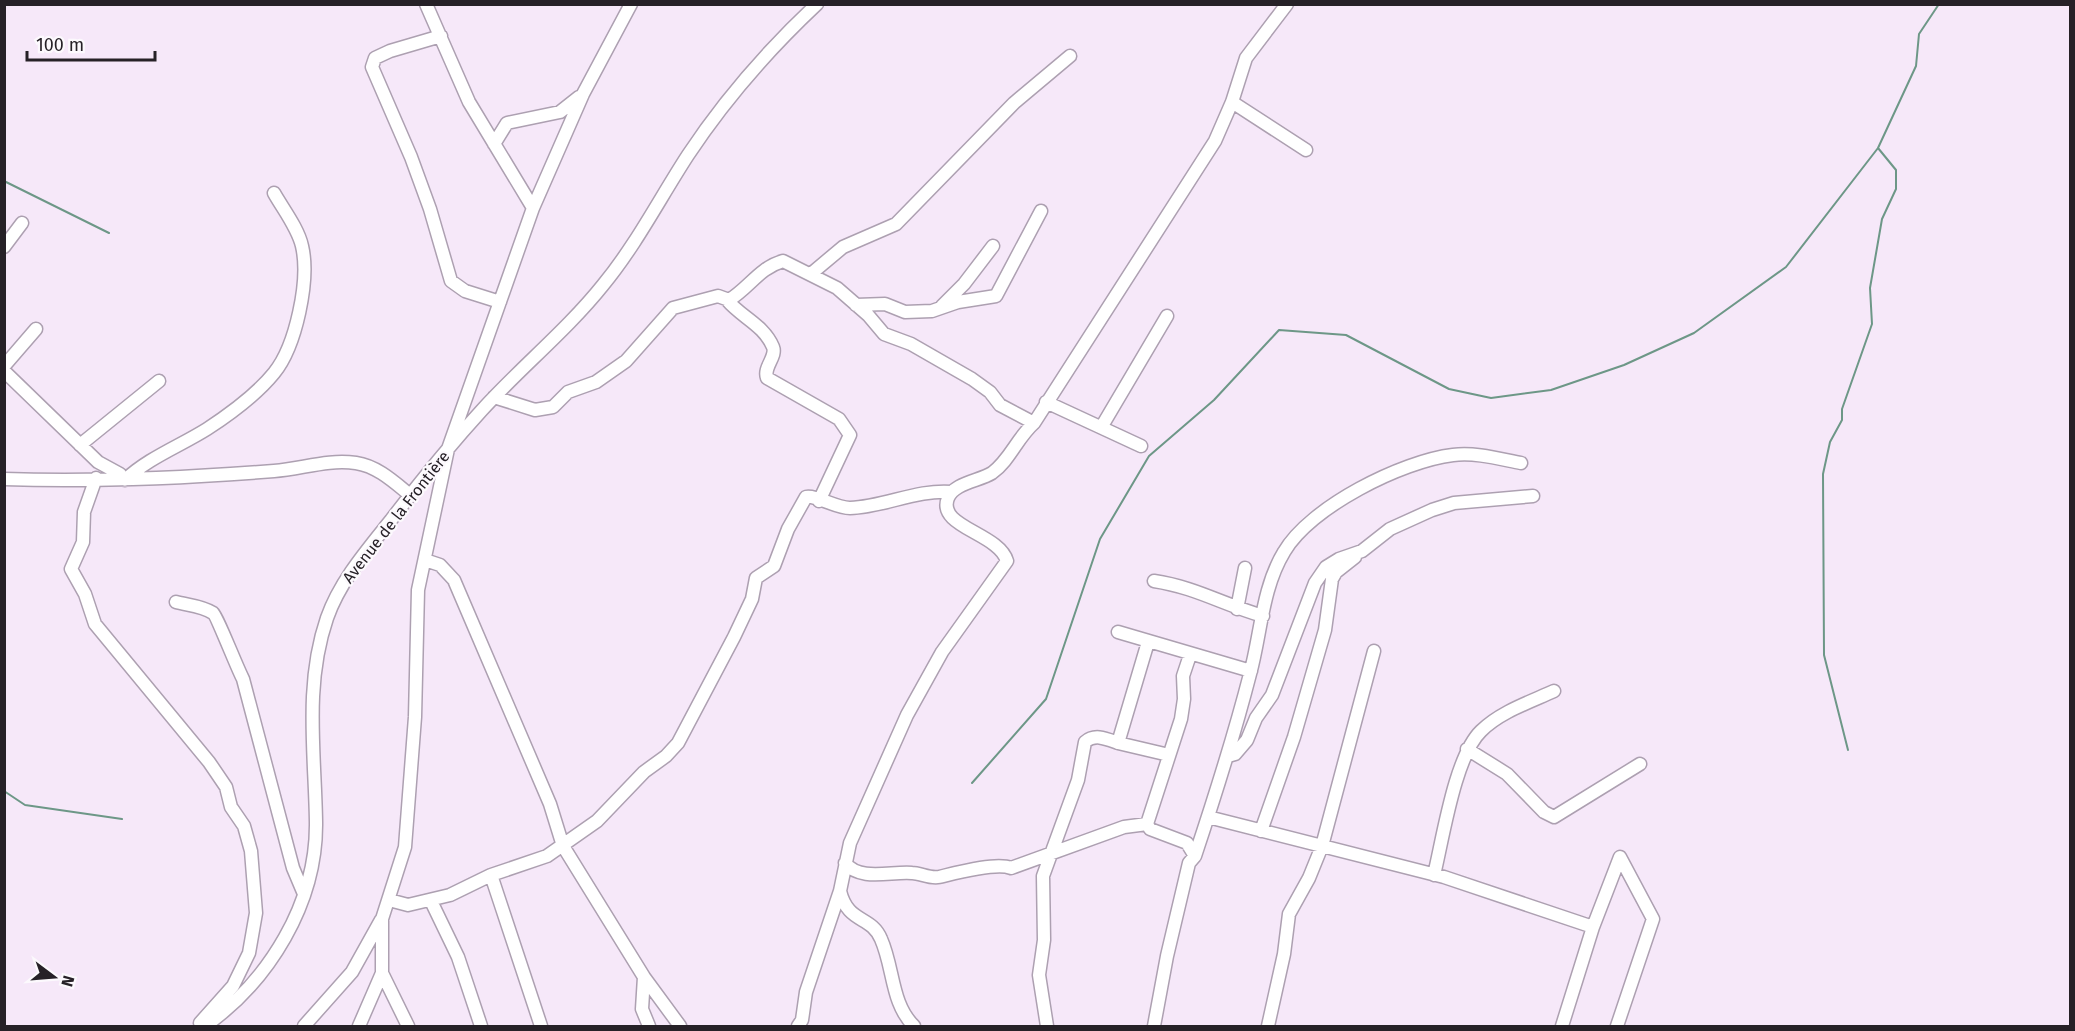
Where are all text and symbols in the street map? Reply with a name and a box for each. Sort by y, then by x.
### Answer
scale bar [27,24,154,62]
text: 100 m [36,34,84,56]
street label: Avenue de la Frontière [338,447,454,587]
north arrow [24,947,84,1007]
text: N [57,973,79,989]

